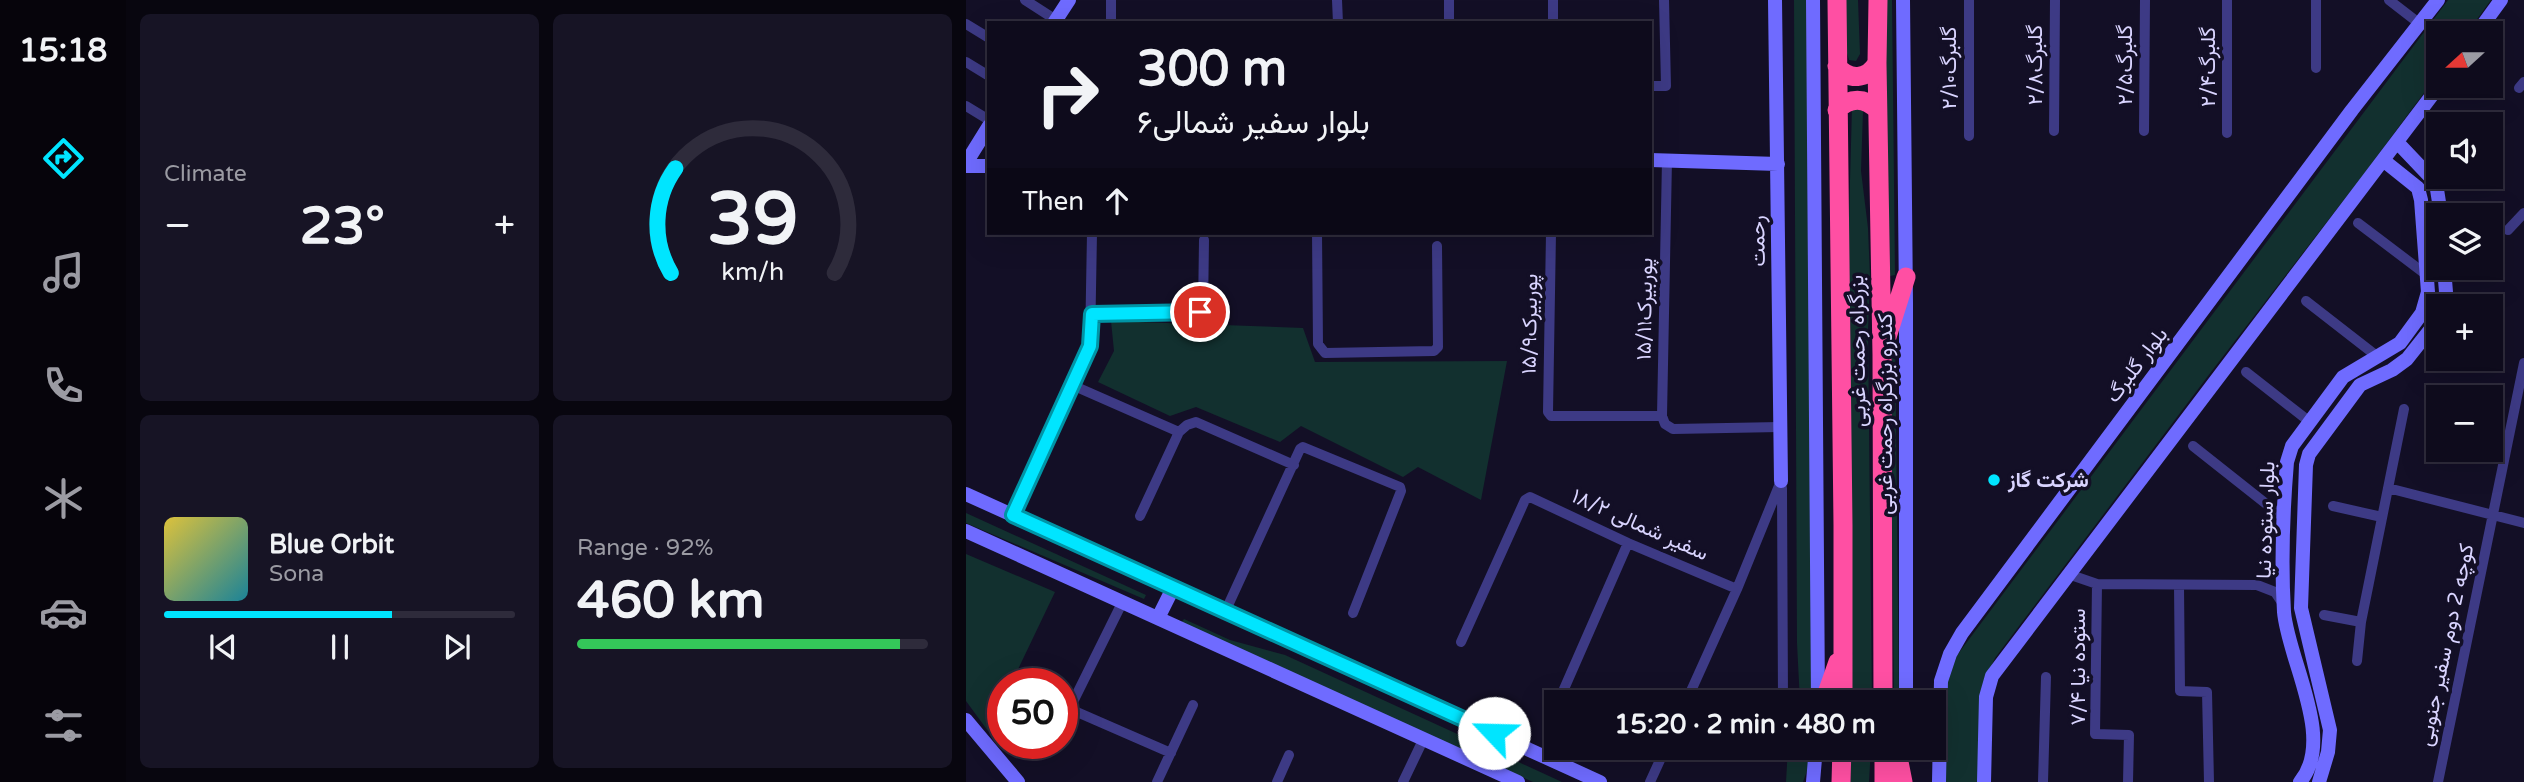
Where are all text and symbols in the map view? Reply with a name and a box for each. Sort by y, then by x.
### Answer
north arrow [2426,21,2502,98]
map controls [2426,21,2503,462]
street label: گلبرگ۲/۸ [2023,25,2048,105]
street label: گلبرگ۲/۵ [2113,25,2138,105]
street label: گلبرگ۲/۱۰ [1937,26,1962,110]
street label: گلبرگ۲/۴ [2196,27,2221,107]
text: 15:18 [19,32,107,70]
text: 300 m [1137,40,1287,99]
icon: right [1022,49,1113,140]
text: بلوار سفیر شمالی۶ [1137,104,1370,142]
button: sound [2426,112,2503,189]
icon: directions [39,134,88,183]
text: Climate [164,160,247,188]
text: 39 [707,177,798,265]
icon: ahead [1098,182,1136,220]
text: Then [1022,186,1084,217]
text: 23° [300,195,385,258]
text: − [164,203,191,249]
text: + [494,203,515,249]
button: layers [2426,203,2503,280]
street label: رحمت [1745,215,1771,267]
icon: music [39,248,88,297]
text: km/h [721,257,784,287]
street label: پوربیرک۱۵/۱۱ [1632,257,1659,361]
street label: پوربیرک۱۵/۹ [1517,273,1544,375]
street label: بزرگراه رحمت غربی [1844,275,1872,427]
pin [1170,282,1230,342]
icon: arrive [1181,293,1219,331]
button: + [2426,294,2503,371]
street label: کندرو بزرگراه رحمت غربی [1873,313,1898,515]
street label: بلوار گلبرگ [2101,323,2173,407]
icon: phone [39,361,88,410]
button: − [2426,385,2503,462]
street label: بلوار ستوده نیا [2251,461,2281,579]
place label: شرکت گاز [2007,468,2089,493]
marker: شرکت گاز [1986,472,2002,488]
icon: climate [39,474,88,523]
street label: سفیر شمالی ۱۸/۲ [1568,484,1712,566]
text: Blue Orbit [269,529,394,560]
text: Range · 92% [577,534,713,562]
street label: کوچه 2 دوم سفیر جنوبی [2412,542,2481,749]
text: Sona [269,560,324,588]
text: 460 km [577,569,765,632]
icon: car [39,588,88,637]
street label: ستوده نیا ۷/۴ [2066,609,2091,725]
icon: previous [204,628,242,666]
icon: pause [321,628,359,666]
icon: next [438,628,476,666]
speed limit sign: 50 [987,668,1078,759]
position arrow [1457,696,1531,770]
icon: filters [39,701,88,750]
text: 15:20 · 2 min · 480 m [1614,709,1876,740]

